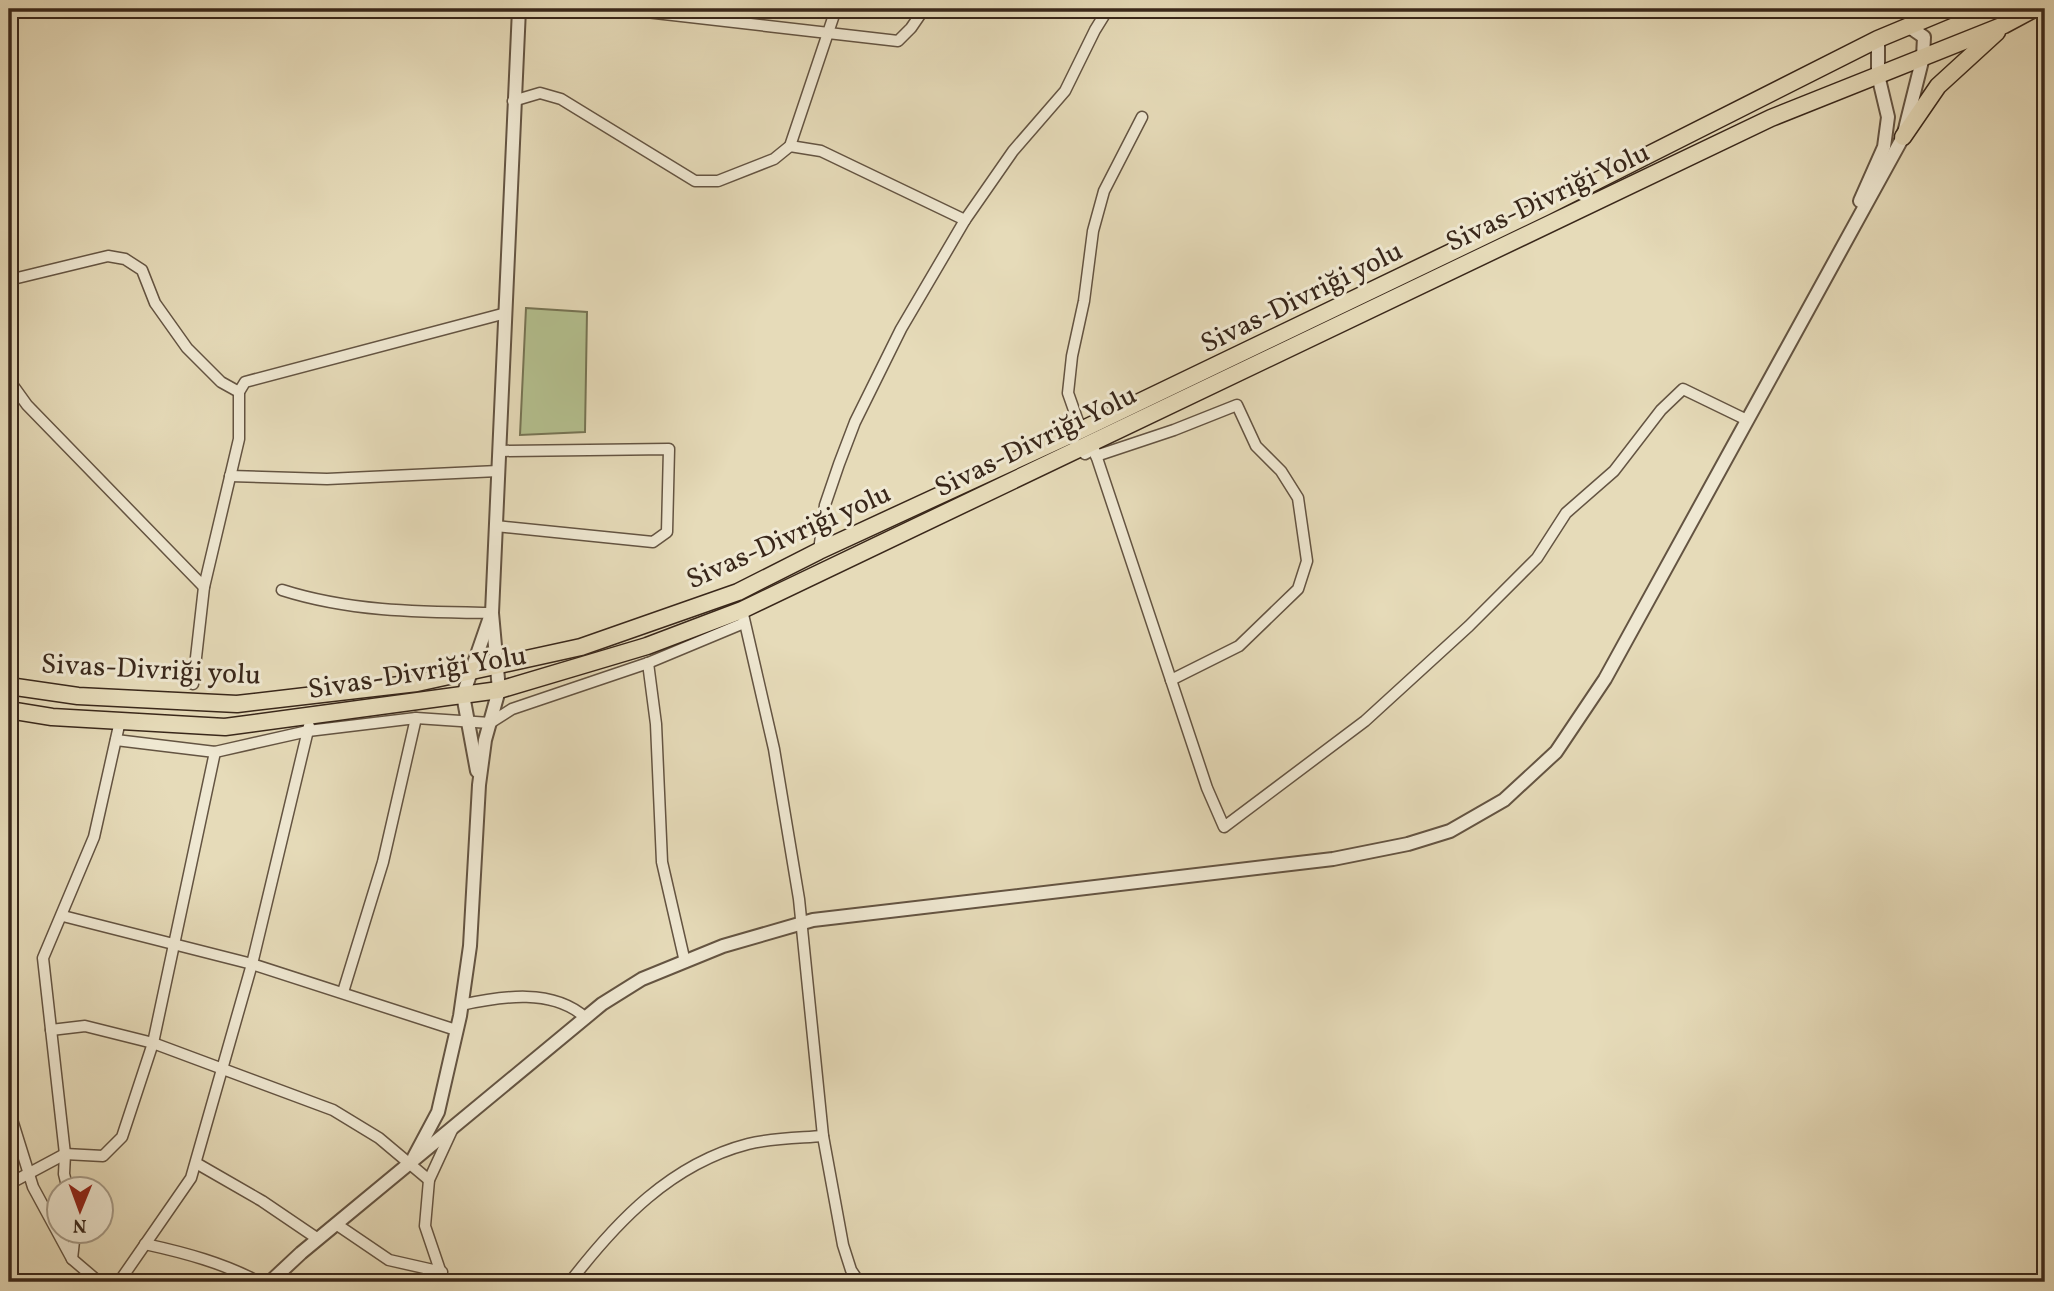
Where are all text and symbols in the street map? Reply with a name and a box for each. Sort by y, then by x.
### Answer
street label: Sivas-Divriği Yolu [1440,134,1656,263]
street label: Sivas-Divriği yolu [1194,232,1410,364]
street label: Sivas-Divriği Yolu [928,376,1144,508]
street label: Sivas-Divriği yolu [680,475,898,600]
street label: Sivas-Divriği Yolu [305,637,529,710]
street label: Sivas-Divriği yolu [40,645,262,696]
north arrow [46,1176,116,1246]
text: N [72,1212,87,1238]

